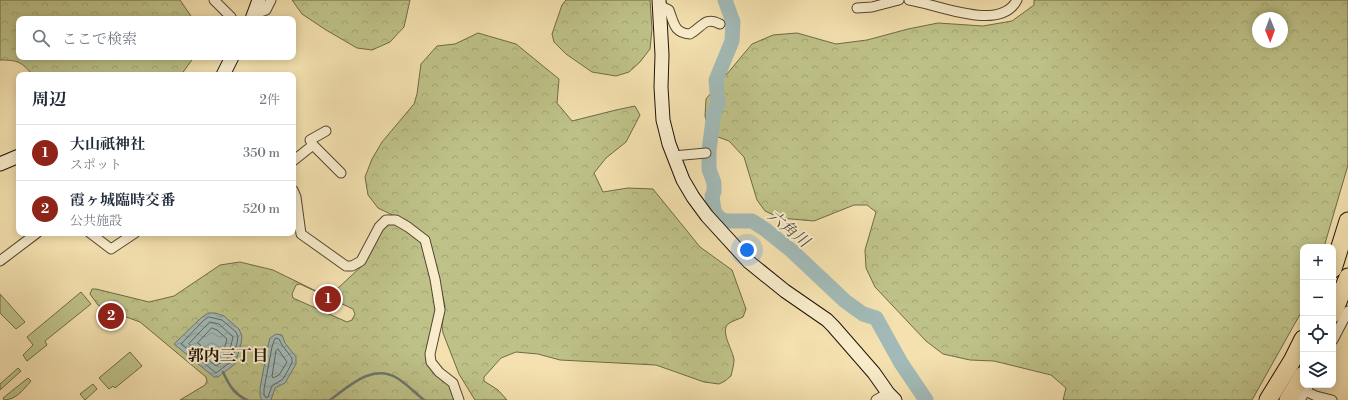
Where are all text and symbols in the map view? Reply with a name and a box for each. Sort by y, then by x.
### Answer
north arrow [1252,12,1288,48]
search box [16,16,296,60]
icon: search [30,27,52,49]
text: ここで検索 [62,30,137,49]
text: 周辺 [32,89,66,111]
text: 2件 [260,92,280,108]
text: 大山祇神社 [70,135,145,154]
text: 1 [42,145,48,161]
text: 350 m [243,145,280,161]
text: スポット [70,157,122,173]
text: 霞ヶ城臨時交番 [70,191,175,210]
text: 2 [41,201,49,217]
text: 520 m [243,201,280,217]
water label: 六角川 [763,206,815,253]
text: 公共施設 [70,213,122,229]
your location [737,240,757,260]
map controls [1300,244,1336,388]
button: + [1300,244,1336,280]
button: − [1300,280,1336,316]
pin: 1 [315,284,341,314]
pin: 2 [98,301,124,331]
button: locate [1300,316,1336,352]
district label: 郭内三丁目 [188,346,268,366]
button: layers [1300,352,1336,388]

